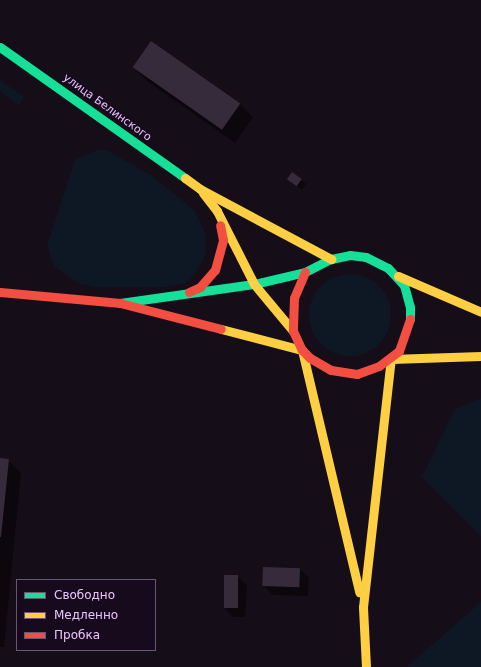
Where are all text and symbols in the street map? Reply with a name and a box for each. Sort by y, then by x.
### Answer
street label: улица Белинского [60,71,154,145]
legend [16,579,156,651]
text: Свободно [54,588,115,602]
text: Медленно [54,608,118,622]
text: Пробка [54,628,100,642]

